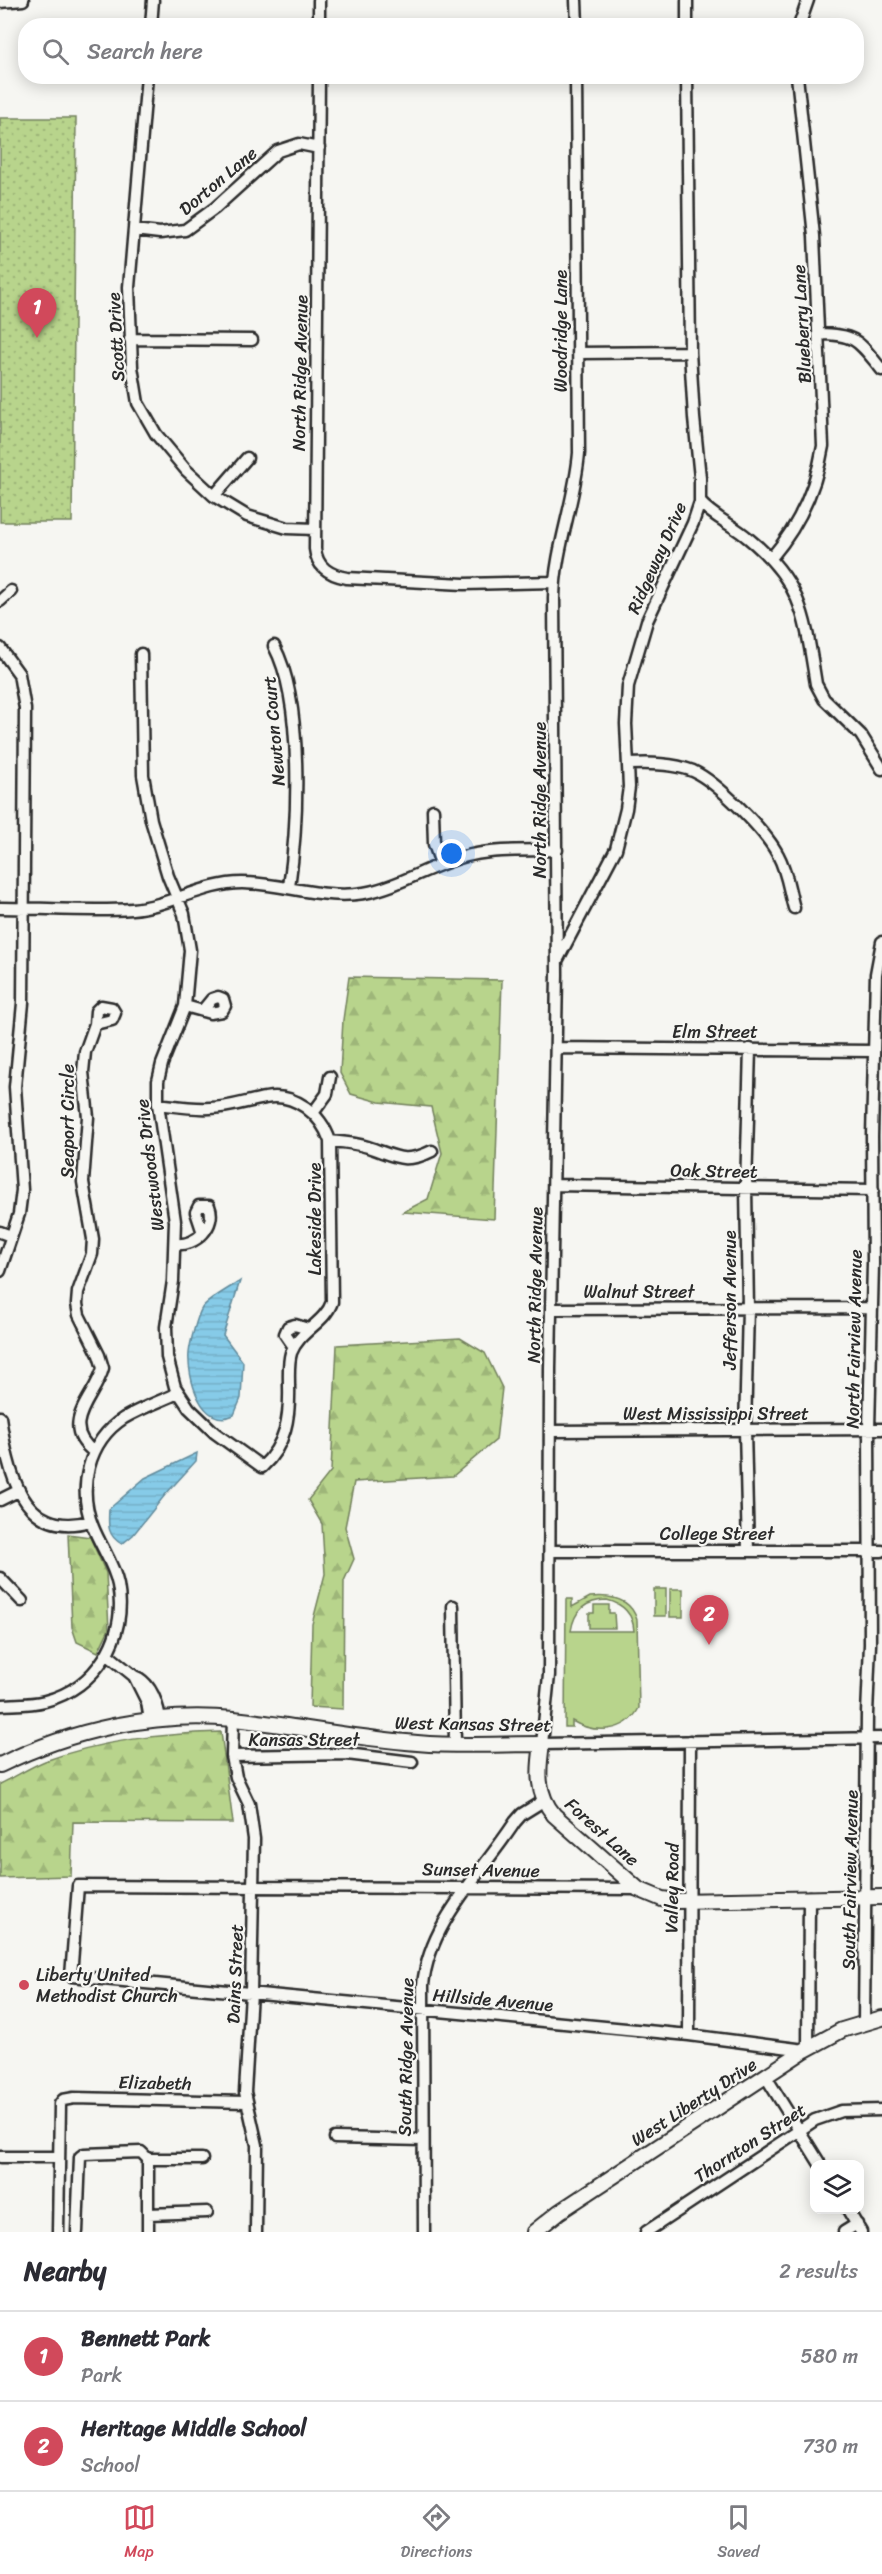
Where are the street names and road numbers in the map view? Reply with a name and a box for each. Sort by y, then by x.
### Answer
street label: Dorton Lane [171,138,265,224]
street label: Blueberry Lane [783,264,821,384]
street label: Woodridge Lane [545,270,577,392]
street label: Scott Drive [98,291,134,382]
street label: North Ridge Avenue [283,294,317,451]
street label: Ridgeway Drive [618,497,696,619]
street label: Newton Court [253,674,295,788]
street label: North Ridge Avenue [524,722,556,878]
street label: Elm Street [672,1016,758,1048]
street label: Seaport Circle [52,1064,84,1178]
street label: Westwoods Drive [126,1097,174,1233]
street label: Oak Street [670,1154,758,1188]
street label: Lakeside Drive [299,1162,331,1276]
street label: North Ridge Avenue [518,1206,552,1363]
street label: Jefferson Avenue [714,1230,746,1371]
street label: North Fairview Avenue [836,1249,872,1429]
street label: Walnut Street [583,1276,695,1308]
street label: West Mississippi Street [623,1398,809,1430]
street label: College Street [660,1518,775,1550]
street label: West Kansas Street [395,1707,552,1741]
street label: Kansas Street [249,1724,360,1756]
street label: Forest Lane [557,1789,647,1875]
street label: South Fairview Avenue [832,1789,868,1970]
street label: Valley Road [655,1841,689,1933]
street label: Sunset Avenue [422,1853,540,1887]
street label: Dains Street [217,1923,253,2024]
street label: South Ridge Avenue [389,1977,423,2137]
street label: Hillside Avenue [431,1979,555,2021]
street label: West Liberty Drive [624,2049,764,2155]
street label: Elizabeth [118,2066,192,2100]
street label: Thornton Street [687,2094,813,2192]

